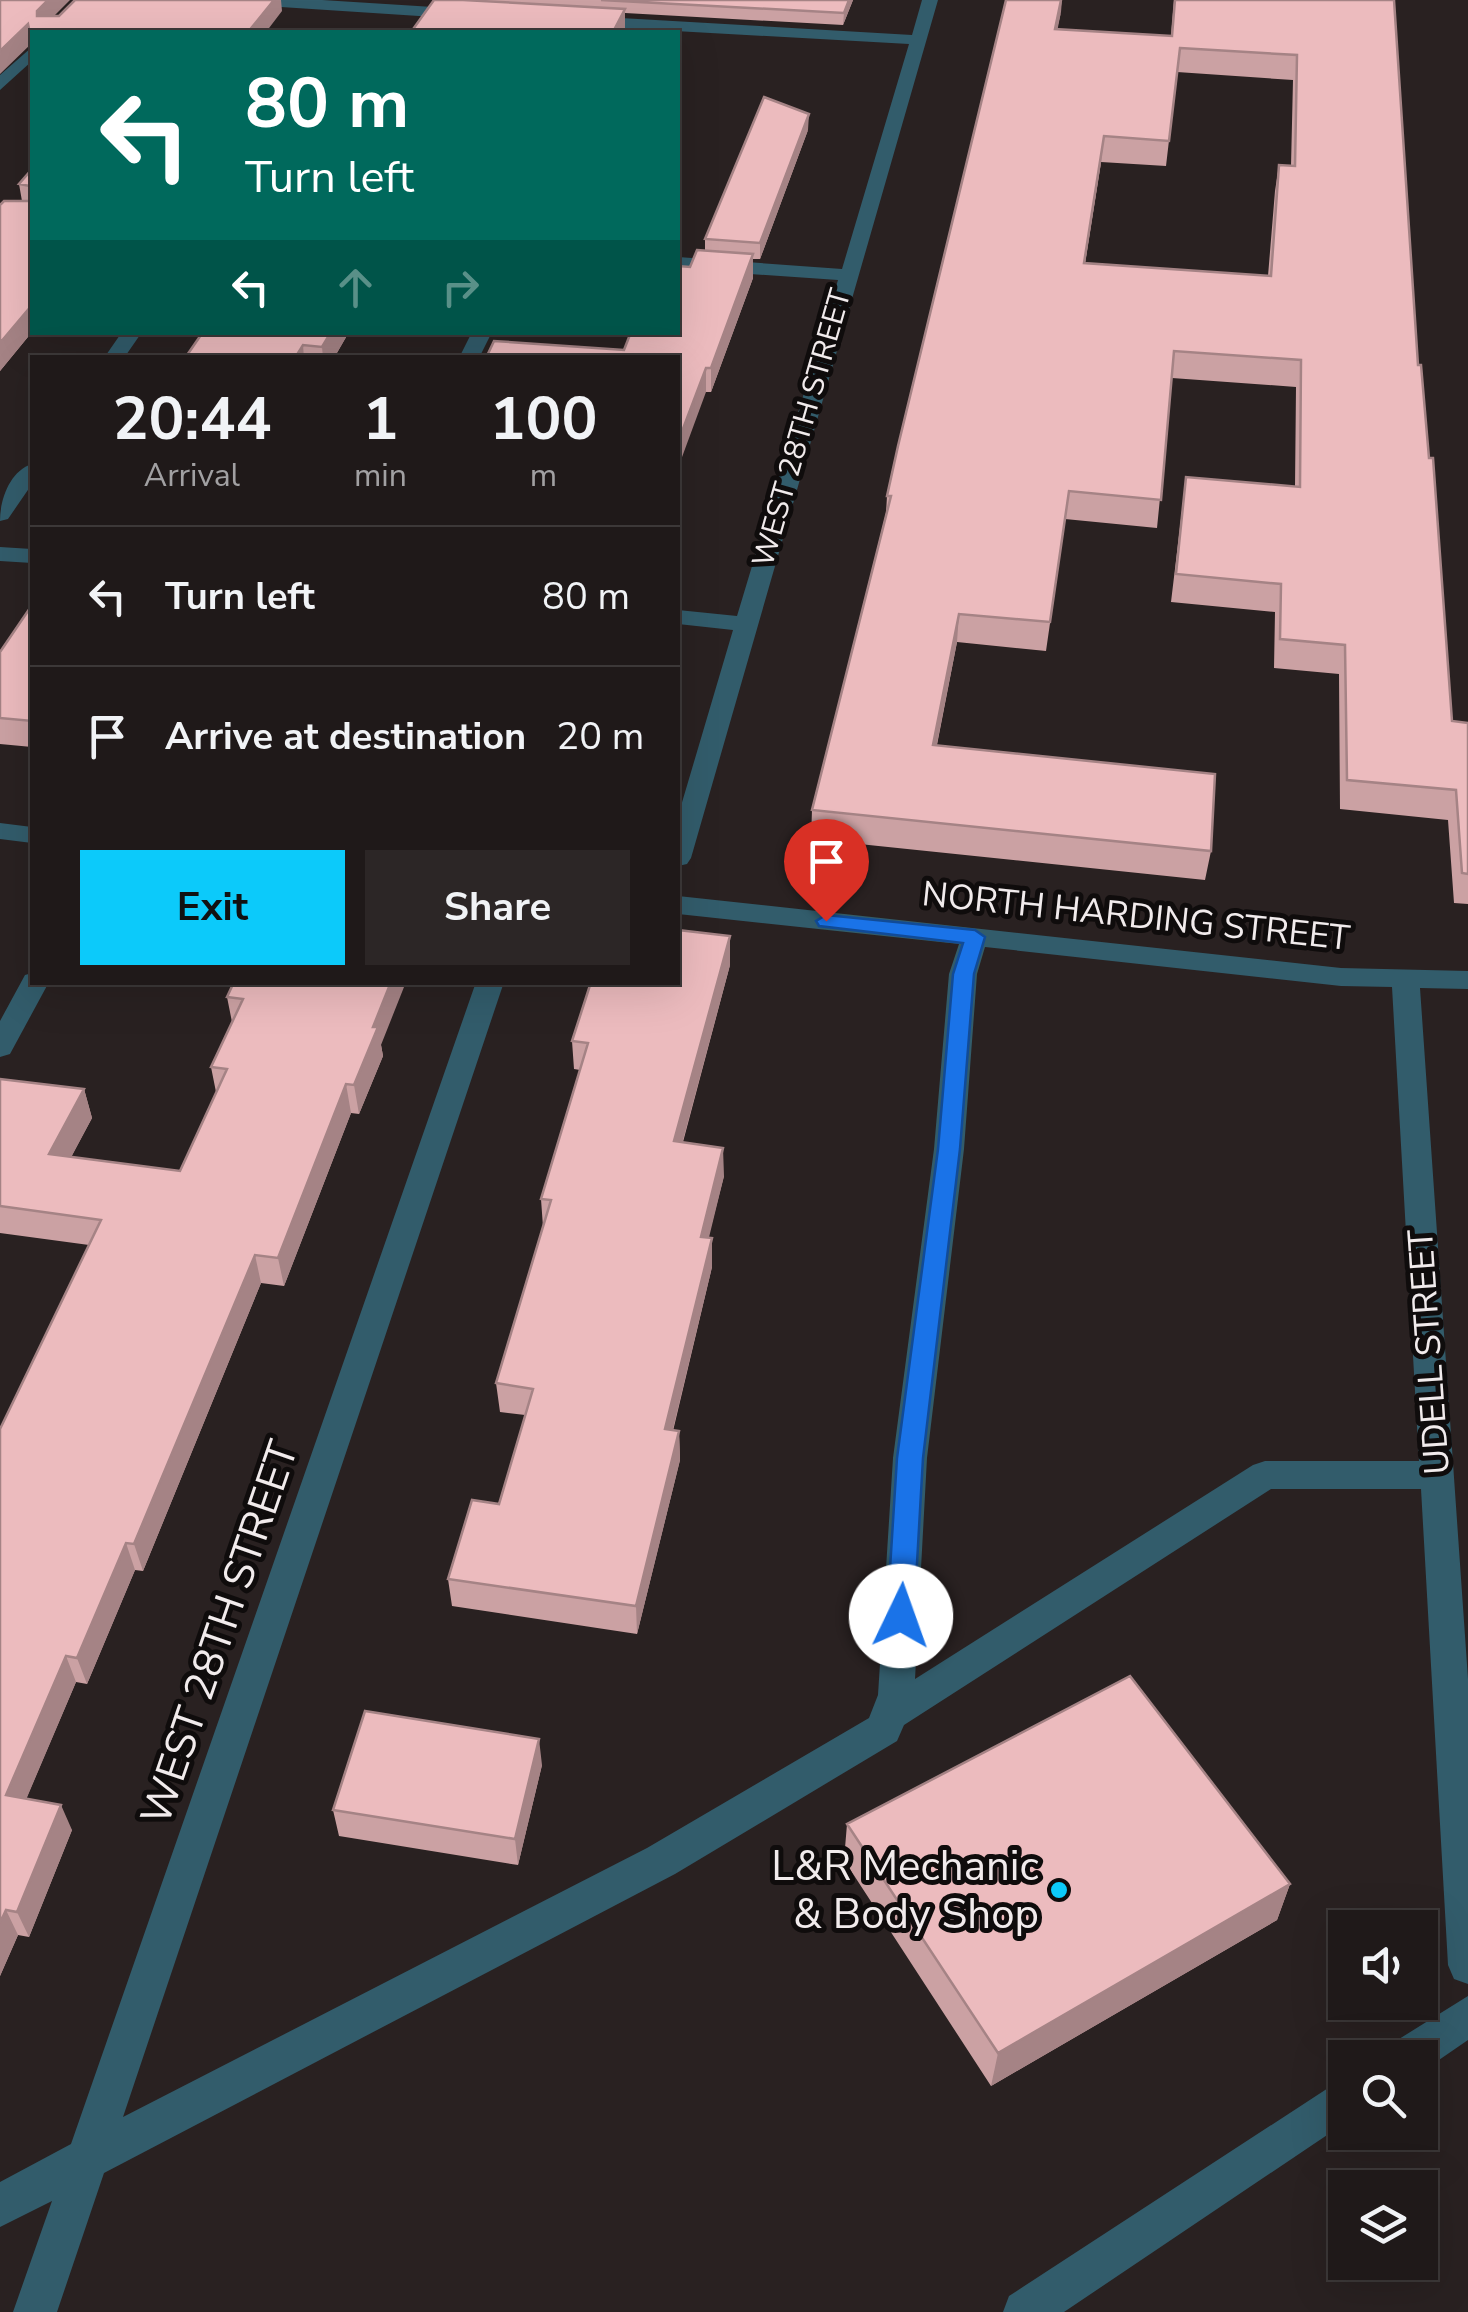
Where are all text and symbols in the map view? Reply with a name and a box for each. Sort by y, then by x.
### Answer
text: 80 m [245,56,409,152]
icon: left [80,70,210,200]
text: Turn left [245,147,414,208]
icon: left [223,260,278,315]
icon: ahead [328,260,383,315]
icon: right [433,260,488,315]
street label: WEST 28TH STREET [743,284,861,572]
text: 20:44 [113,378,271,460]
text: 1 [362,378,398,460]
text: 100 [489,378,597,460]
text: Arrival [144,454,240,497]
text: min [354,454,407,497]
text: m [530,454,557,497]
icon: left [80,569,135,624]
text: Turn left [165,571,315,622]
text: 80 m [542,571,630,622]
icon: arrive [80,709,135,764]
text: Arrive at destination [165,711,526,762]
text: 20 m [556,711,644,762]
pin [784,819,869,922]
icon: arrive [799,834,854,889]
button: Exit [80,850,345,965]
button: Share [365,850,630,965]
street label: NORTH HARDING STREET [920,870,1352,962]
street label: UDELL STREET [1397,1228,1461,1476]
street label: WEST 28TH STREET [128,1433,313,1832]
position arrow [849,1564,953,1668]
place label: L&R Mechanic & Body Shop [771,1838,1039,1943]
marker: L&R Mechanic & Body Shop [1048,1879,1070,1901]
map controls [1328,1910,1438,2280]
button: sound [1328,1910,1438,2020]
button: search [1328,2040,1438,2150]
button: layers [1328,2170,1438,2280]

